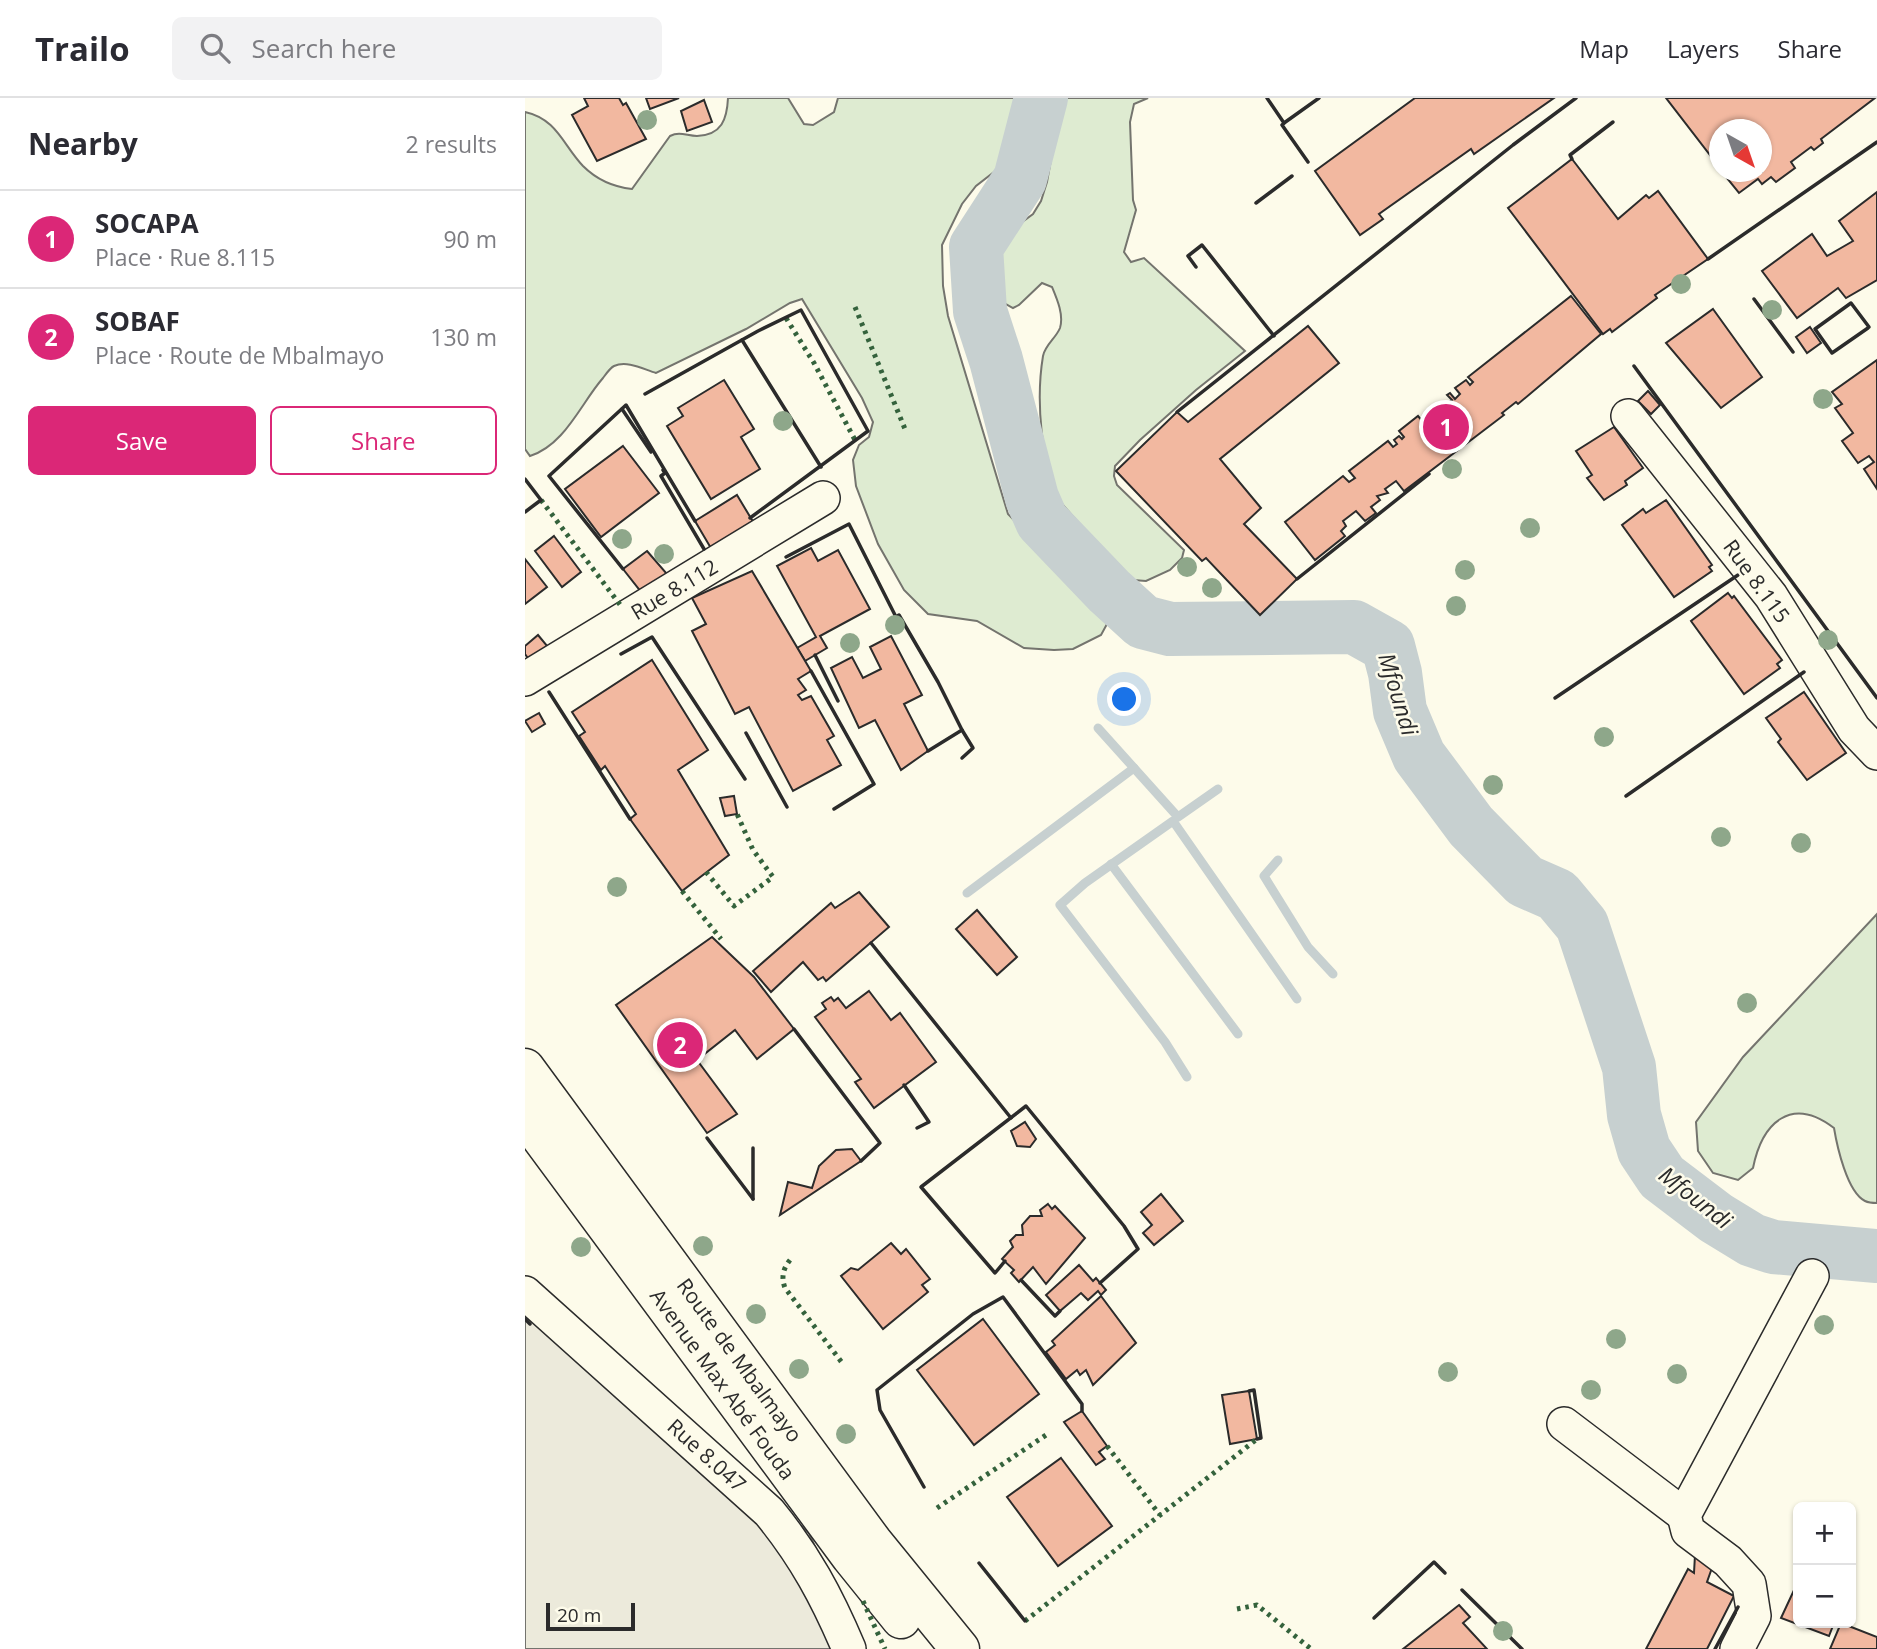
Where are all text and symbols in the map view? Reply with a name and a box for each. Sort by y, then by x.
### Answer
search box [172,17,662,80]
text: Trailo [35,26,130,71]
icon: search [196,29,234,67]
text: Search here [252,30,396,66]
text: Map [1579,32,1629,65]
text: Layers [1667,32,1740,65]
text: Share [1778,32,1842,65]
north arrow [1709,119,1772,182]
text: Nearby [28,123,138,164]
text: 2 results [406,128,497,160]
text: SOCAPA [95,205,199,241]
text: 1 [44,223,58,255]
text: 90 m [443,223,497,255]
text: Place · Rue 8.115 [95,241,275,273]
text: SOBAF [95,303,180,339]
text: 2 [44,321,58,353]
text: 130 m [430,321,497,353]
text: Place · Route de Mbalmayo [95,339,384,371]
pin: 1 [1423,401,1469,453]
button: Save [28,406,256,475]
button: Share [270,406,497,475]
street label: Rue 8.115 [1717,534,1797,628]
street label: Rue 8.112 [625,552,723,626]
water label: Mfoundi [1371,649,1427,740]
your location [1107,682,1141,716]
pin: 2 [657,1019,703,1071]
water label: Mfoundi [1653,1158,1740,1236]
street label: Route de Mbalmayo [671,1272,809,1448]
street label: Avenue Max Abé Fouda [644,1283,802,1485]
street label: Rue 8.047 [662,1412,752,1498]
map controls [1793,1502,1856,1628]
button: + [1793,1502,1856,1565]
button: − [1793,1565,1856,1628]
scale bar [546,1600,635,1632]
text: 20 m [557,1602,601,1628]

